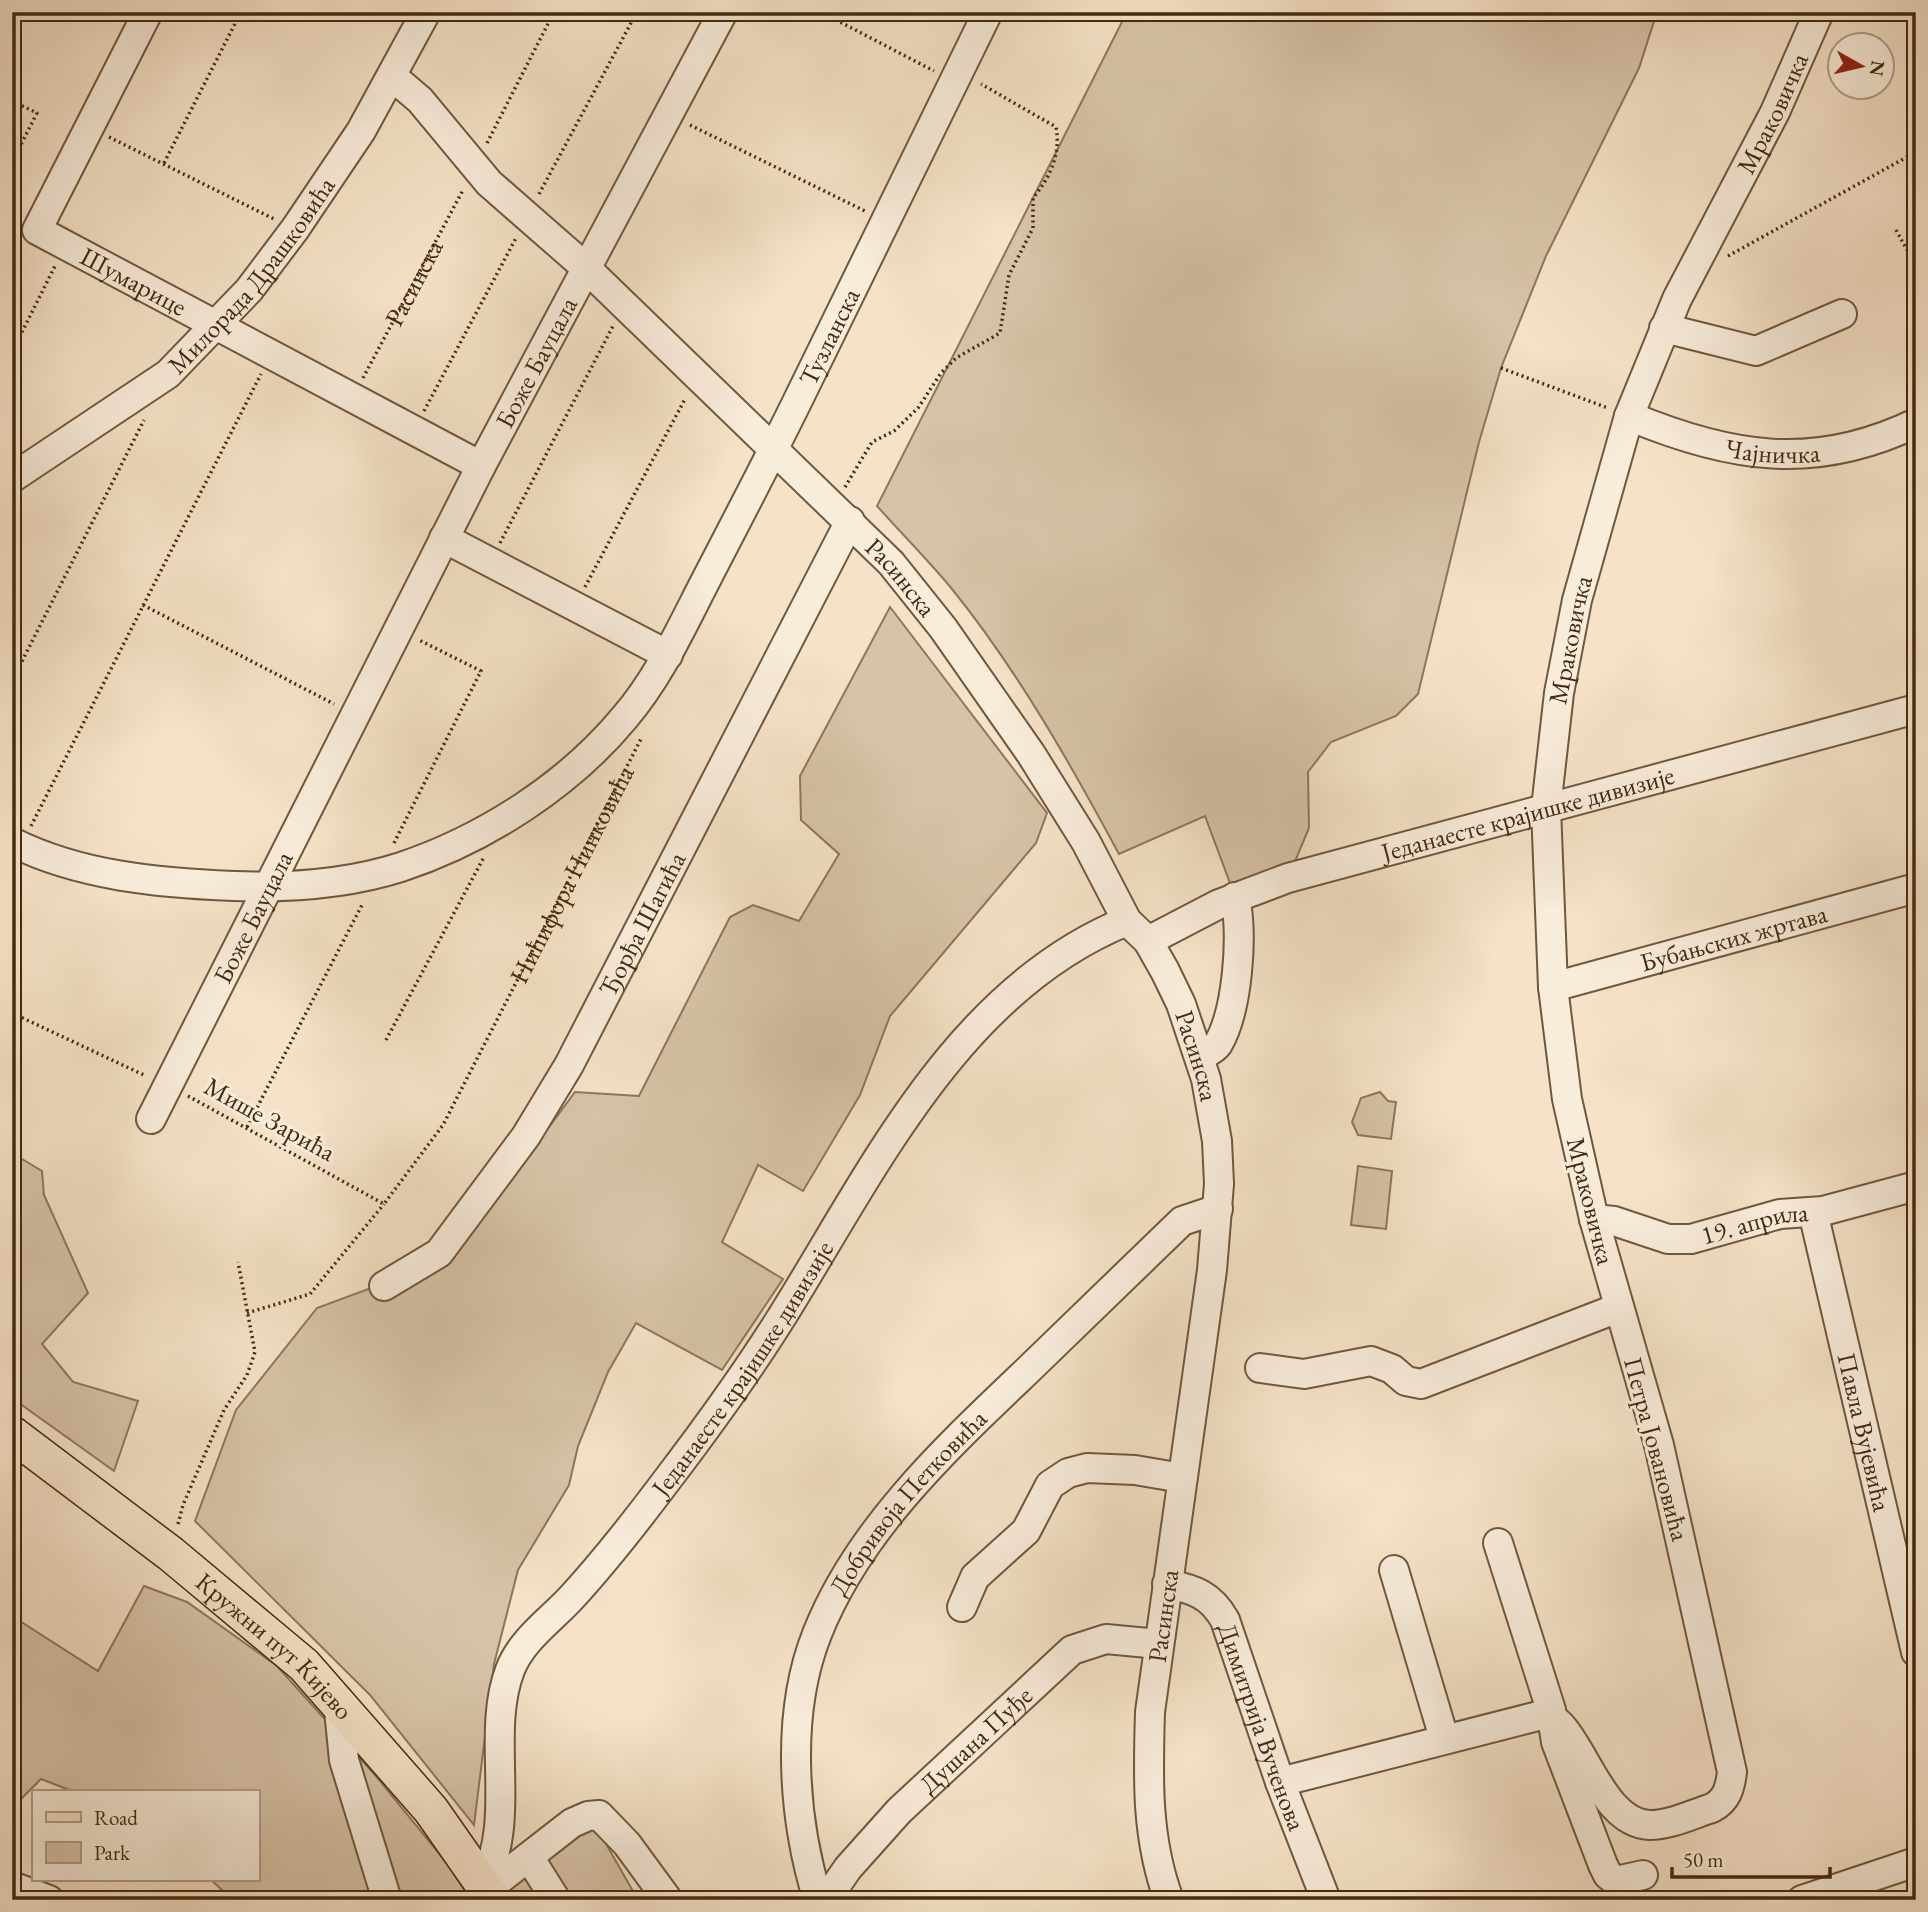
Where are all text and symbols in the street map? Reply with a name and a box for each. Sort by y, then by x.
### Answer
north arrow [1826,32,1896,102]
street label: Мраковичка [1729,47,1816,180]
text: N [1864,59,1891,78]
street label: Милорада Драшковића [160,170,343,381]
street label: Расинска [377,233,451,332]
street label: Шумарице [75,239,193,323]
street label: Тузланска [791,282,868,391]
street label: Боже Бауцала [487,290,585,434]
street label: Чајничка [1722,431,1822,471]
street label: Расинска [858,530,945,624]
street label: Мраковичка [1540,571,1600,707]
street label: Једанаесте крајишке дивизије [1375,758,1678,870]
street label: Нићифора Нинковића [502,759,642,989]
street label: Боже Бауцала [205,845,301,989]
street label: Ђорђа Шагића [591,845,694,1002]
street label: Бубањских жртава [1636,896,1831,980]
street label: Расинска [1167,1006,1227,1104]
street label: Мише Зарића [198,1069,342,1169]
street label: Мраковичка [1559,1134,1623,1269]
street label: 19. априла [1697,1195,1810,1252]
street label: Једанаесте крајишке дивизије [642,1234,841,1505]
street label: Павла Вујевића [1830,1349,1900,1515]
street label: Петра Јовановића [1616,1353,1698,1545]
street label: Добривоја Петковића [821,1401,995,1601]
street label: Кружни пут Кијево [189,1565,361,1727]
street label: Расинска [1140,1567,1186,1665]
street label: Димитрија Вученова [1210,1618,1314,1836]
street label: Душана Пуђе [912,1679,1040,1801]
legend [32,1790,259,1881]
text: Road [94,1804,138,1831]
scale bar [1672,1835,1830,1879]
text: Park [94,1839,131,1866]
text: 50 m [1683,1846,1724,1873]

